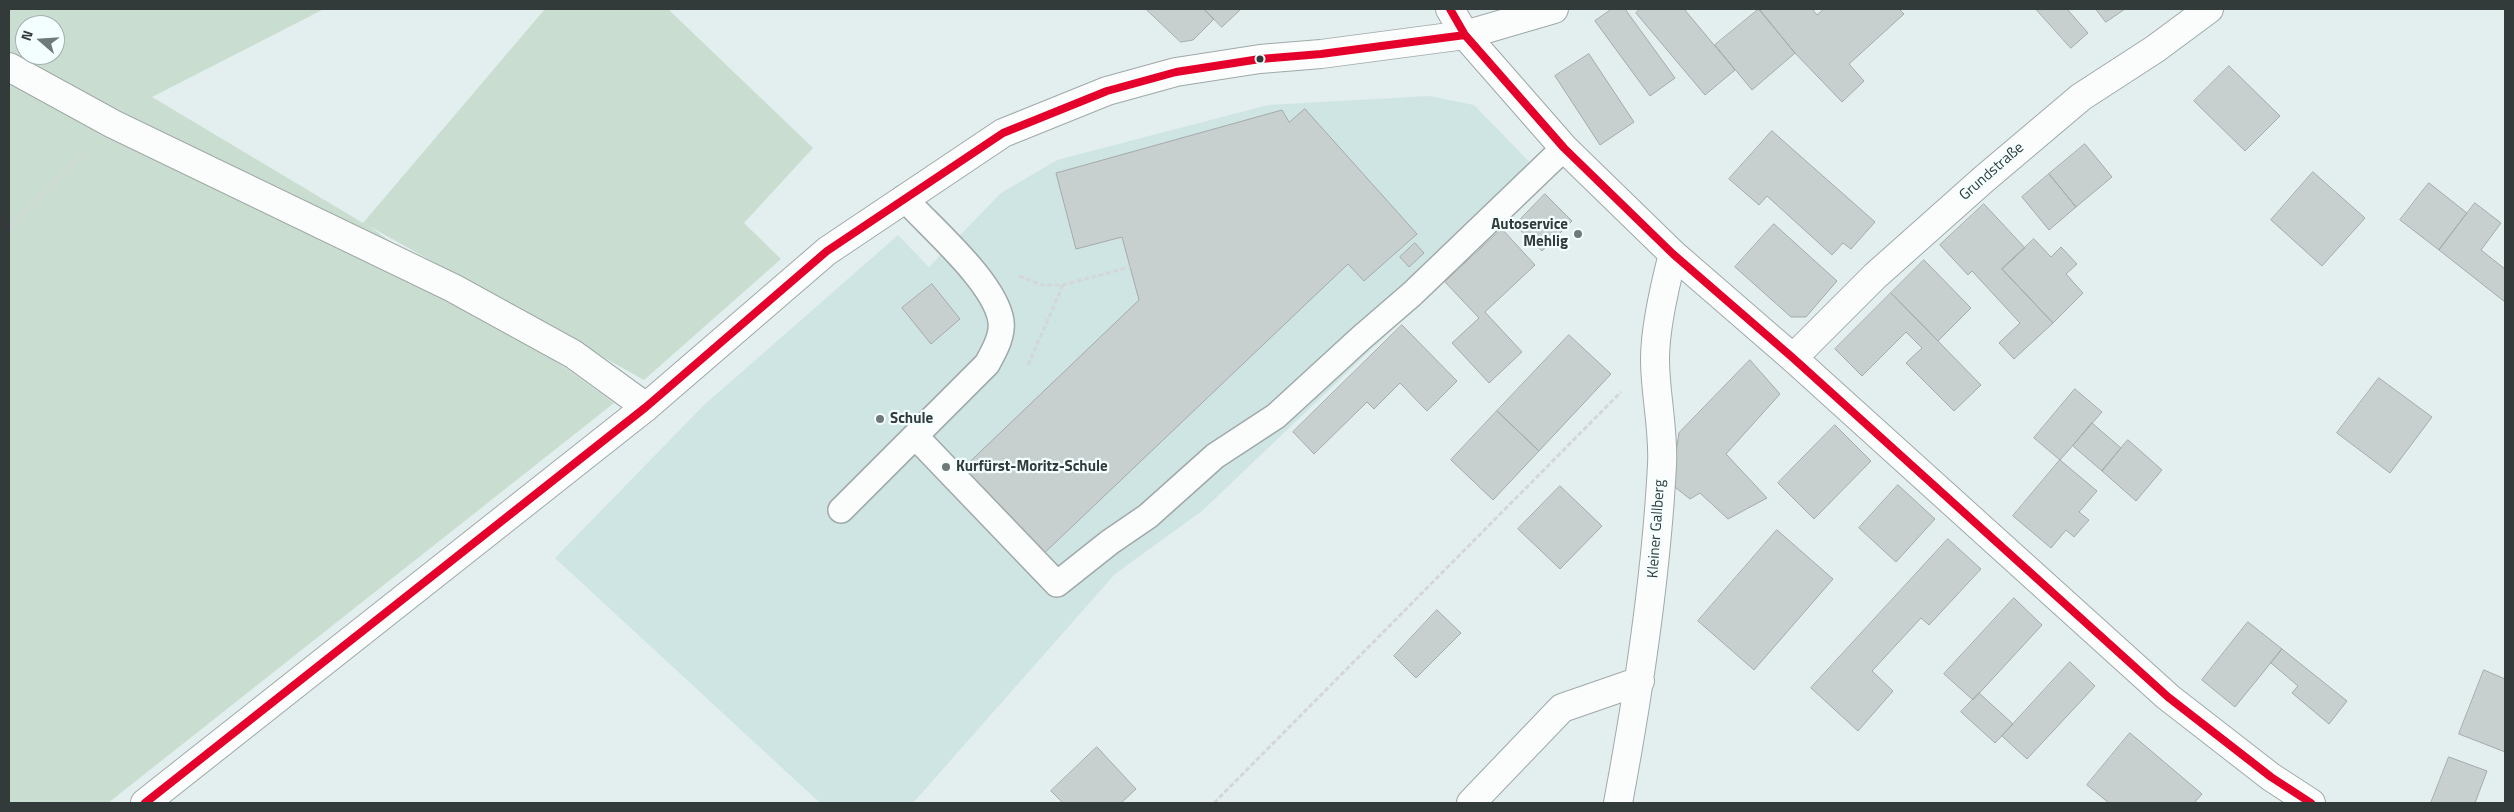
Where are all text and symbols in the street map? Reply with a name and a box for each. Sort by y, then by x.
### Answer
north arrow [15,15,65,65]
text: N [15,27,38,43]
unlabelled marker [1255,54,1265,64]
street label: Grundstraße [1956,139,2028,205]
place label: Autoservice Mehlig [1491,216,1568,251]
marker: Autoservice Mehlig [1572,228,1584,240]
place label: Schule [890,410,933,428]
marker: Schule [874,413,886,425]
place label: Kurfürst-Moritz-Schule [956,458,1108,476]
marker: Kurfürst-Moritz-Schule [940,461,952,473]
street label: Kleiner Gallberg [1645,479,1669,579]

